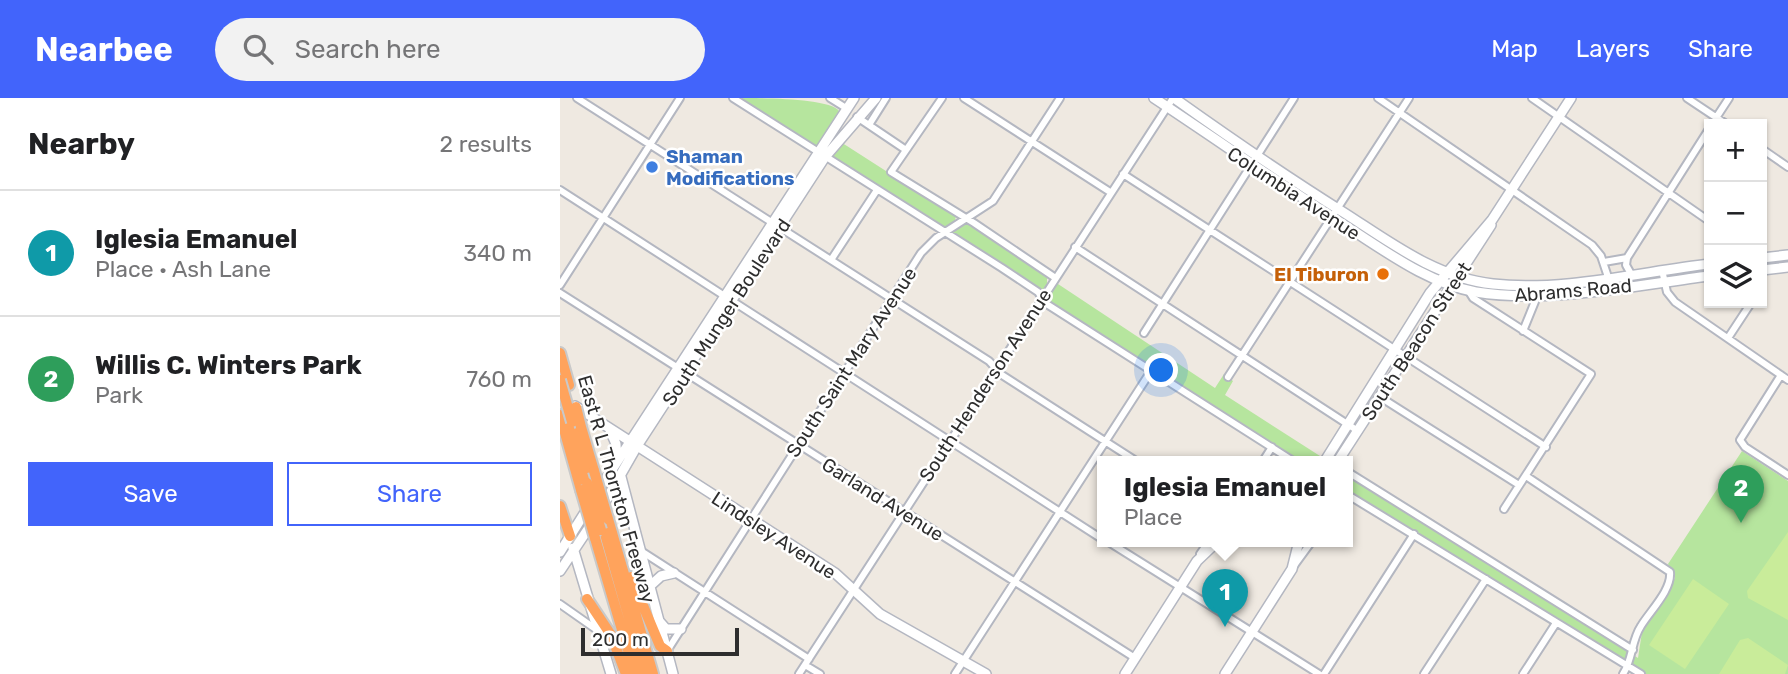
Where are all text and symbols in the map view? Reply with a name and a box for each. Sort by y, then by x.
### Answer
search box [215,18,705,81]
text: Nearbee [35,30,173,69]
icon: search [239,30,277,68]
text: Search here [295,34,441,65]
text: Map [1491,35,1538,63]
text: Layers [1576,35,1650,63]
text: Share [1688,35,1753,63]
map controls [1704,119,1767,308]
button: + [1704,119,1767,182]
text: Nearby [28,126,135,162]
text: 2 results [440,130,532,158]
street label: Columbia Avenue [1223,142,1364,245]
place label: Shaman Modifications [666,145,795,190]
marker: Shaman Modifications [644,159,660,175]
button: − [1704,182,1767,245]
street label: South Munger Boulevard [657,215,795,410]
text: Iglesia Emanuel [95,224,298,255]
text: 1 [45,239,57,267]
text: 340 m [463,239,532,267]
button: layers [1704,245,1767,308]
text: Place · Ash Lane [95,255,271,283]
street label: South Beacon Street [1357,257,1477,425]
street label: South Saint Mary Avenue [781,263,921,461]
place label: El Tiburon [1274,263,1369,286]
marker: El Tiburon [1375,266,1391,282]
street label: Abrams Road [1513,274,1633,307]
street label: South Henderson Avenue [914,284,1056,486]
text: Willis C. Winters Park [95,350,362,381]
your location [1144,353,1178,387]
text: 2 [44,365,58,393]
text: 760 m [466,365,532,393]
street label: East R L Thornton Freeway [573,373,660,606]
text: Park [95,381,143,409]
street label: Garland Avenue [818,453,948,546]
popup [1097,456,1353,547]
button: Save [28,462,273,526]
button: Share [287,462,532,526]
pin: 2 [1718,465,1764,523]
text: Iglesia Emanuel [1124,472,1326,503]
street label: Lindsley Avenue [707,487,840,584]
text: Place [1124,503,1182,531]
pin: 1 [1202,569,1248,627]
scale bar [581,625,738,657]
text: 200 m [592,628,649,651]

